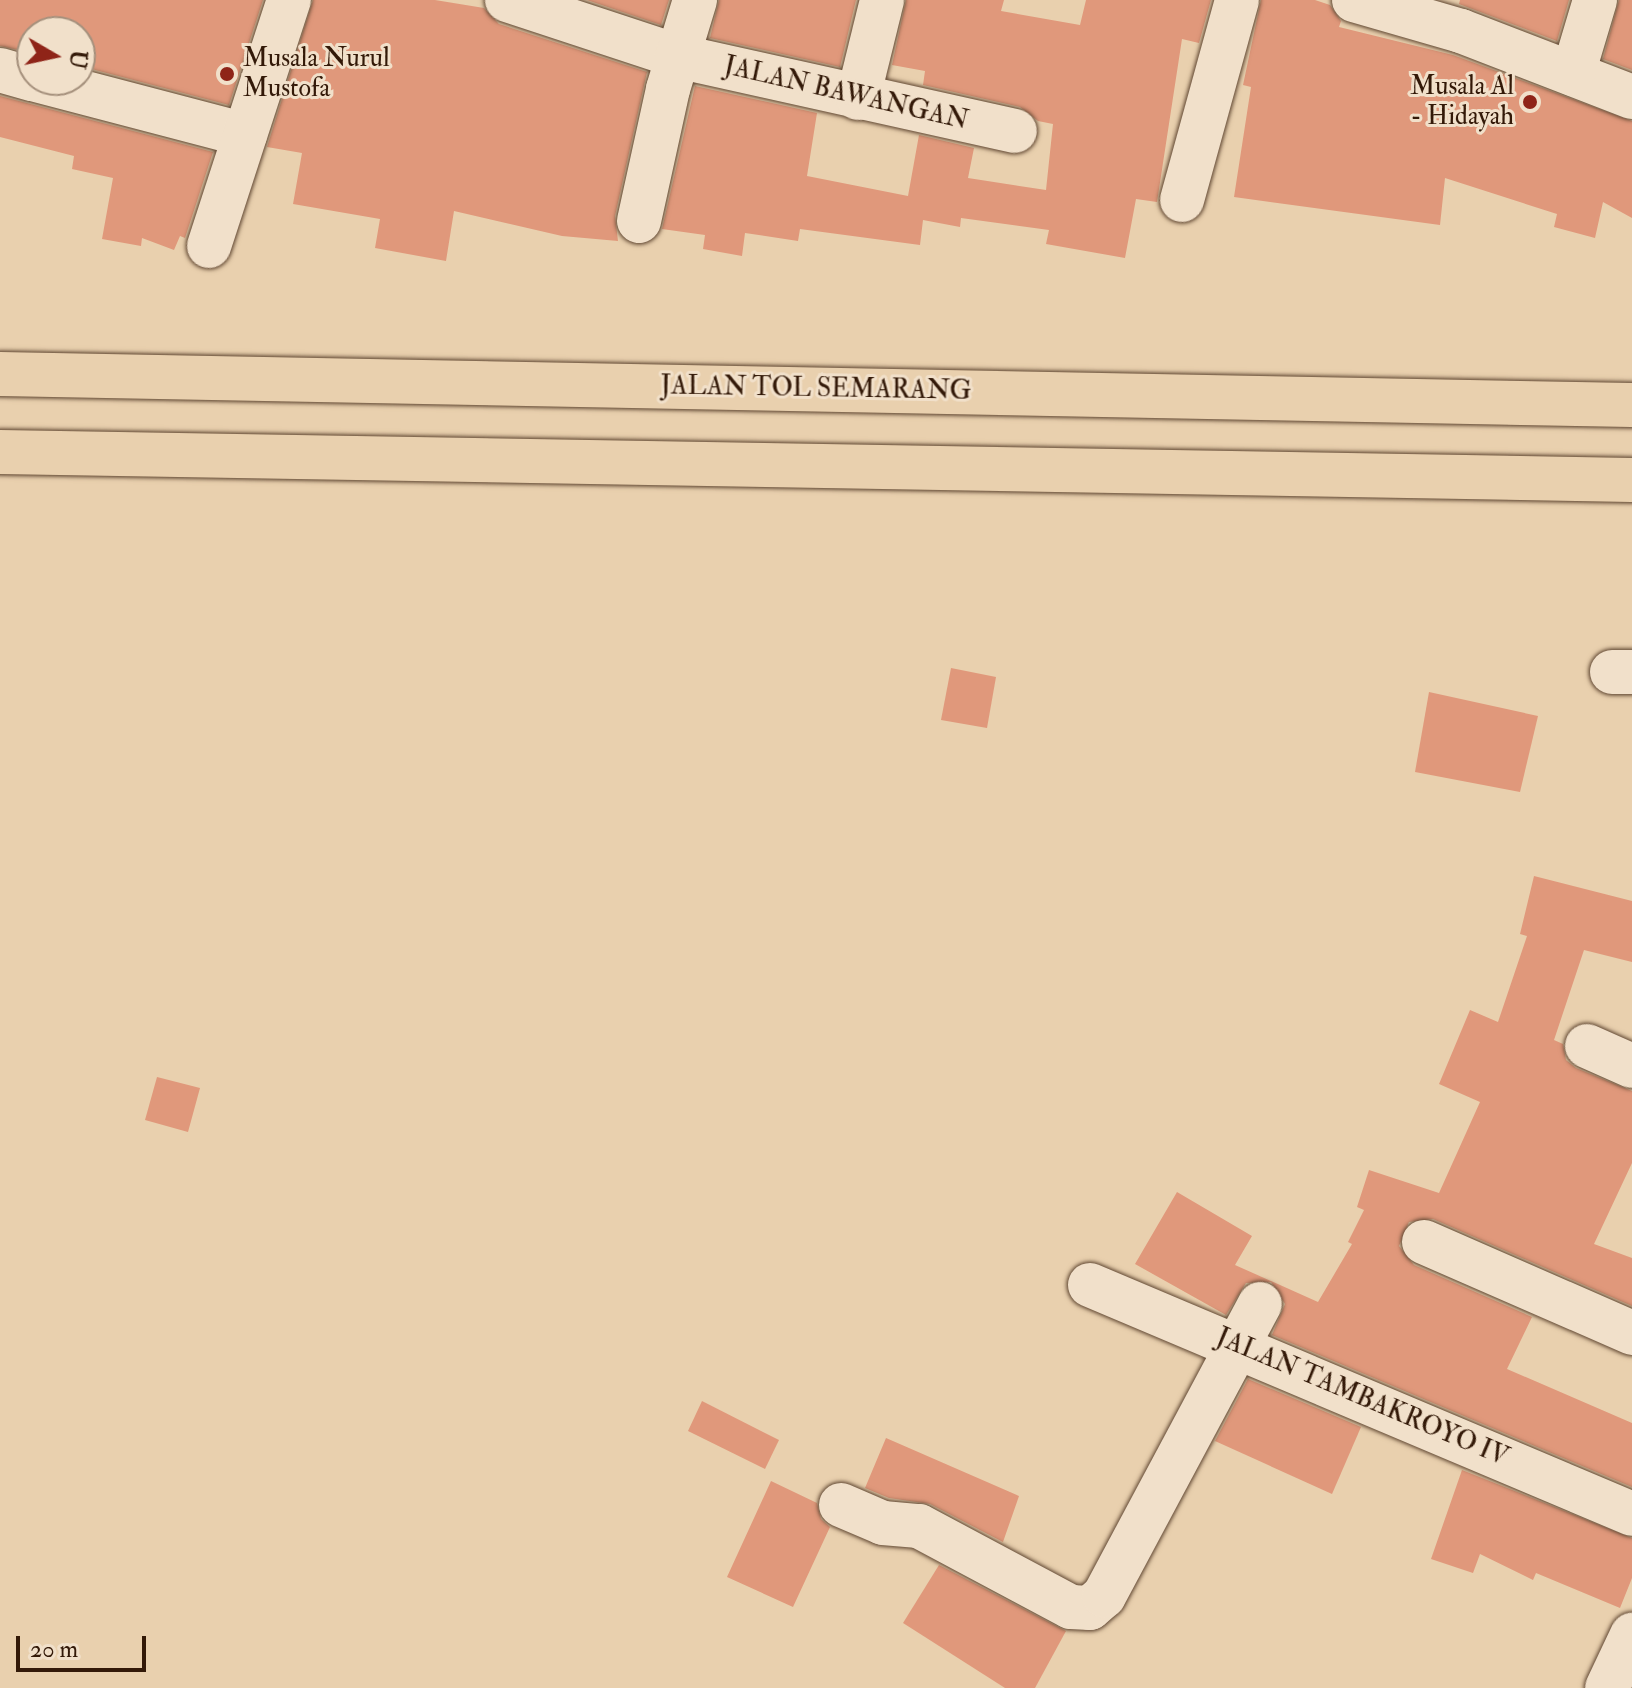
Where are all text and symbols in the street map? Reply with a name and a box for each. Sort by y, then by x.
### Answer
north arrow [16,16,96,96]
place label: Musala Nurul Mustofa [243,43,390,104]
text: U [62,48,93,71]
street label: JALAN BAWANGAN [721,51,971,137]
marker: Musala Nurul Mustofa [218,65,236,83]
place label: Musala Al - Hidayah [1410,71,1514,132]
marker: Musala Al - Hidayah [1521,93,1539,111]
street label: JALAN TOL SEMARANG [660,371,972,407]
street label: JALAN TAMBAKROYO IV [1211,1322,1513,1474]
scale bar [20,1620,150,1670]
text: 20 m [30,1634,78,1665]

